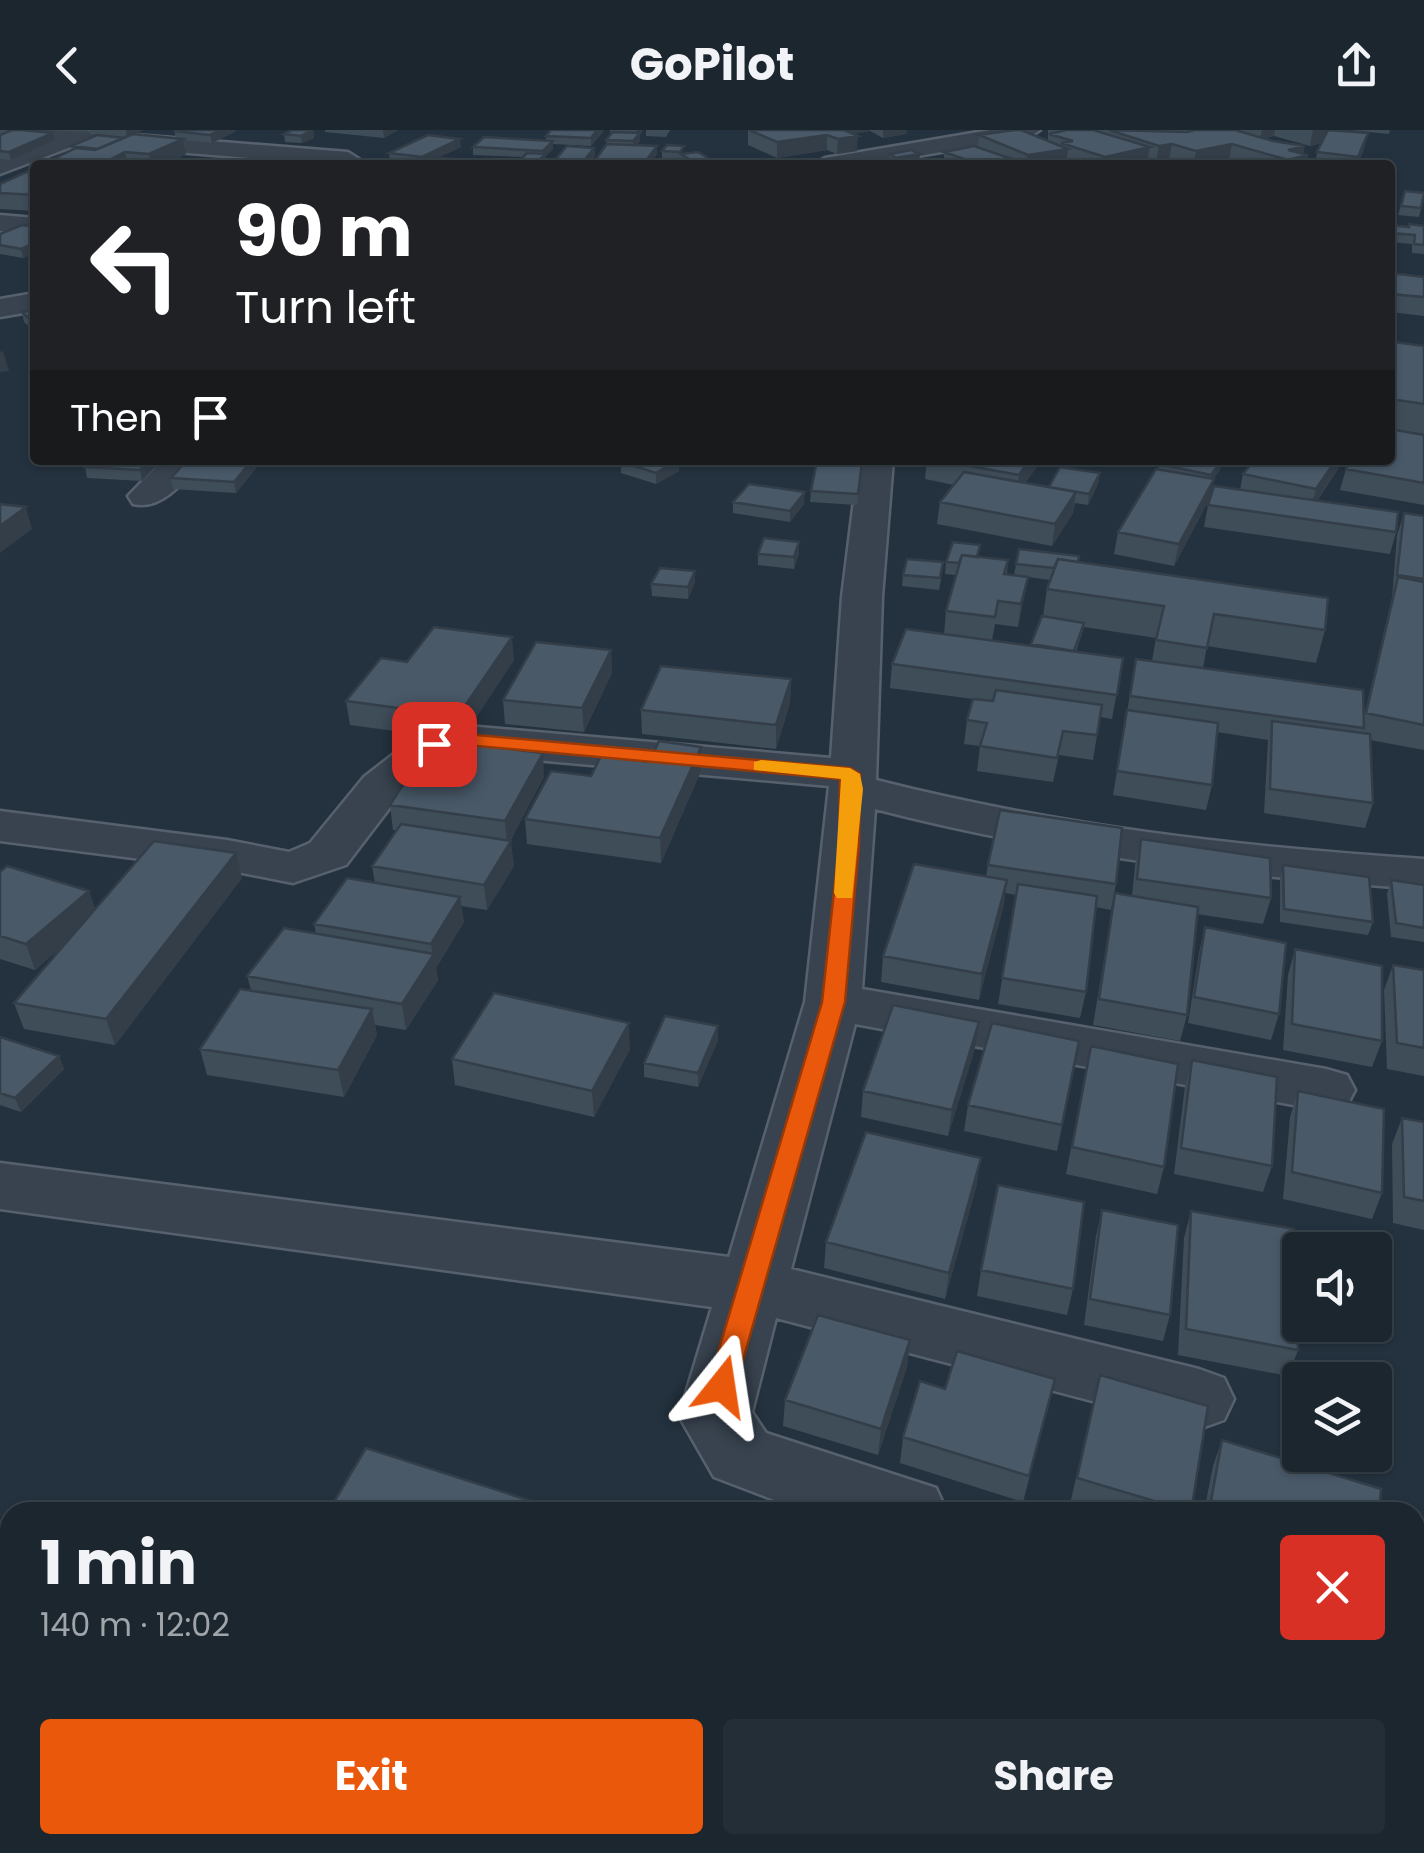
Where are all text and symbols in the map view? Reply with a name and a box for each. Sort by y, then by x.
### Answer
text: GoPilot [630,33,794,96]
icon: back [40,38,95,93]
icon: share [1329,38,1384,93]
text: 90 m [235,182,413,281]
icon: left [70,200,200,330]
text: Turn left [235,276,416,339]
icon: arrive [183,390,238,445]
text: Then [70,391,163,444]
pin [392,702,477,787]
icon: arrive [407,717,462,772]
map controls [1282,1232,1392,1472]
button: sound [1282,1232,1392,1342]
position arrow [670,1334,774,1438]
button: layers [1282,1362,1392,1472]
text: 1 min [40,1521,197,1605]
button: close [1280,1535,1385,1640]
text: 140 m · 12:02 [40,1602,230,1647]
button: Exit [40,1719,703,1834]
button: Share [723,1719,1385,1834]

